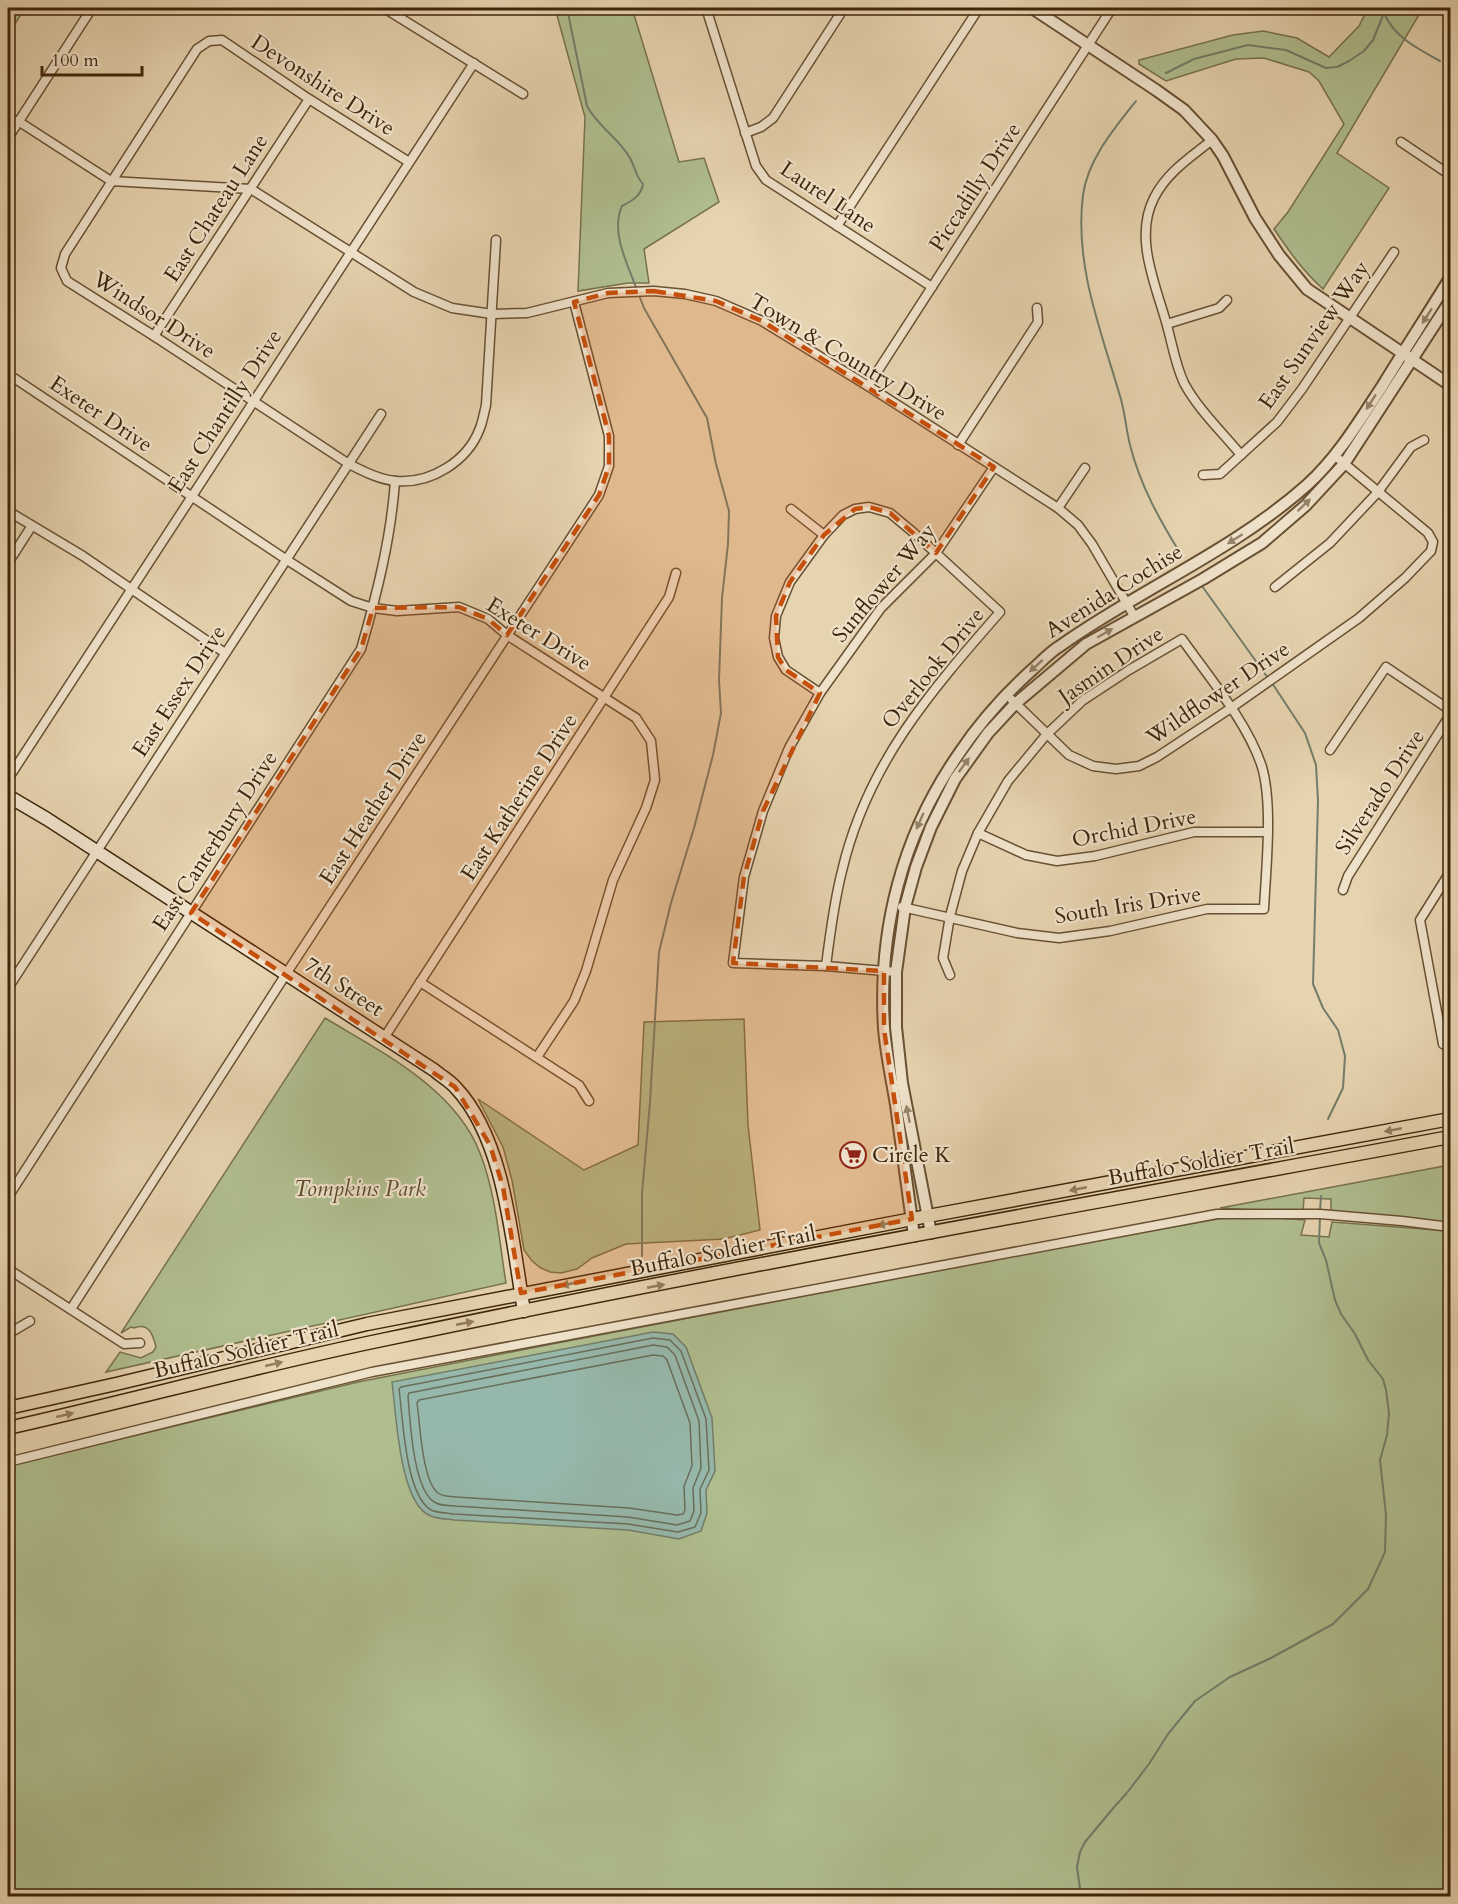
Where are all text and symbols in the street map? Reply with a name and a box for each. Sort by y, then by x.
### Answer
street label: Devonshire Drive [245,27,401,143]
scale bar [42,39,142,77]
text: 100 m [51,48,99,73]
street label: Piccadilly Drive [922,117,1028,257]
street label: East Chateau Lane [157,128,275,288]
street label: Laurel Lane [774,154,882,240]
street label: East Sunview Way [1251,254,1377,415]
street label: Windsor Drive [86,263,221,366]
street label: Town & Country Drive [744,286,952,428]
one-way arrow [1421,308,1432,324]
street label: East Chantilly Drive [161,323,289,499]
street label: Exeter Drive [43,368,159,460]
one-way arrow [1366,394,1377,410]
one-way arrow [1297,499,1311,513]
street label: Sunflower Way [825,517,943,649]
one-way arrow [1227,533,1243,544]
street label: Avenida Cochise [1039,537,1189,645]
street label: Exeter Drive [481,590,597,678]
street label: Overlook Drive [875,601,991,735]
street label: East Essex Drive [125,619,233,763]
street label: Jasmin Drive [1050,619,1169,713]
one-way arrow [1097,627,1113,638]
street label: Wildflower Drive [1140,634,1296,753]
one-way arrow [1029,659,1044,672]
street label: East Katherine Drive [454,707,584,887]
street label: Silverado Drive [1328,723,1432,861]
street label: East Heather Drive [312,725,434,891]
street label: East Canterbury Drive [145,745,285,937]
one-way arrow [958,758,970,773]
street label: Orchid Drive [1069,801,1199,855]
one-way arrow [915,812,925,830]
street label: South Iris Drive [1053,879,1203,931]
street label: 7th Street [298,950,390,1024]
one-way arrow [903,1104,912,1123]
one-way arrow [1383,1126,1402,1135]
street label: Buffalo Soldier Trail [1105,1131,1297,1193]
supermarket icon: Circle K [838,1140,868,1170]
place label: Circle K [872,1140,952,1170]
park label: Tompkins Park [294,1174,426,1204]
one-way arrow [1068,1185,1087,1194]
street label: Buffalo Soldier Trail [627,1218,819,1284]
one-way arrow [876,1220,895,1229]
one-way arrow [561,1280,580,1289]
one-way arrow [647,1281,666,1290]
street label: Buffalo Soldier Trail [151,1314,342,1386]
one-way arrow [456,1318,475,1327]
one-way arrow [265,1358,284,1368]
one-way arrow [55,1410,74,1419]

